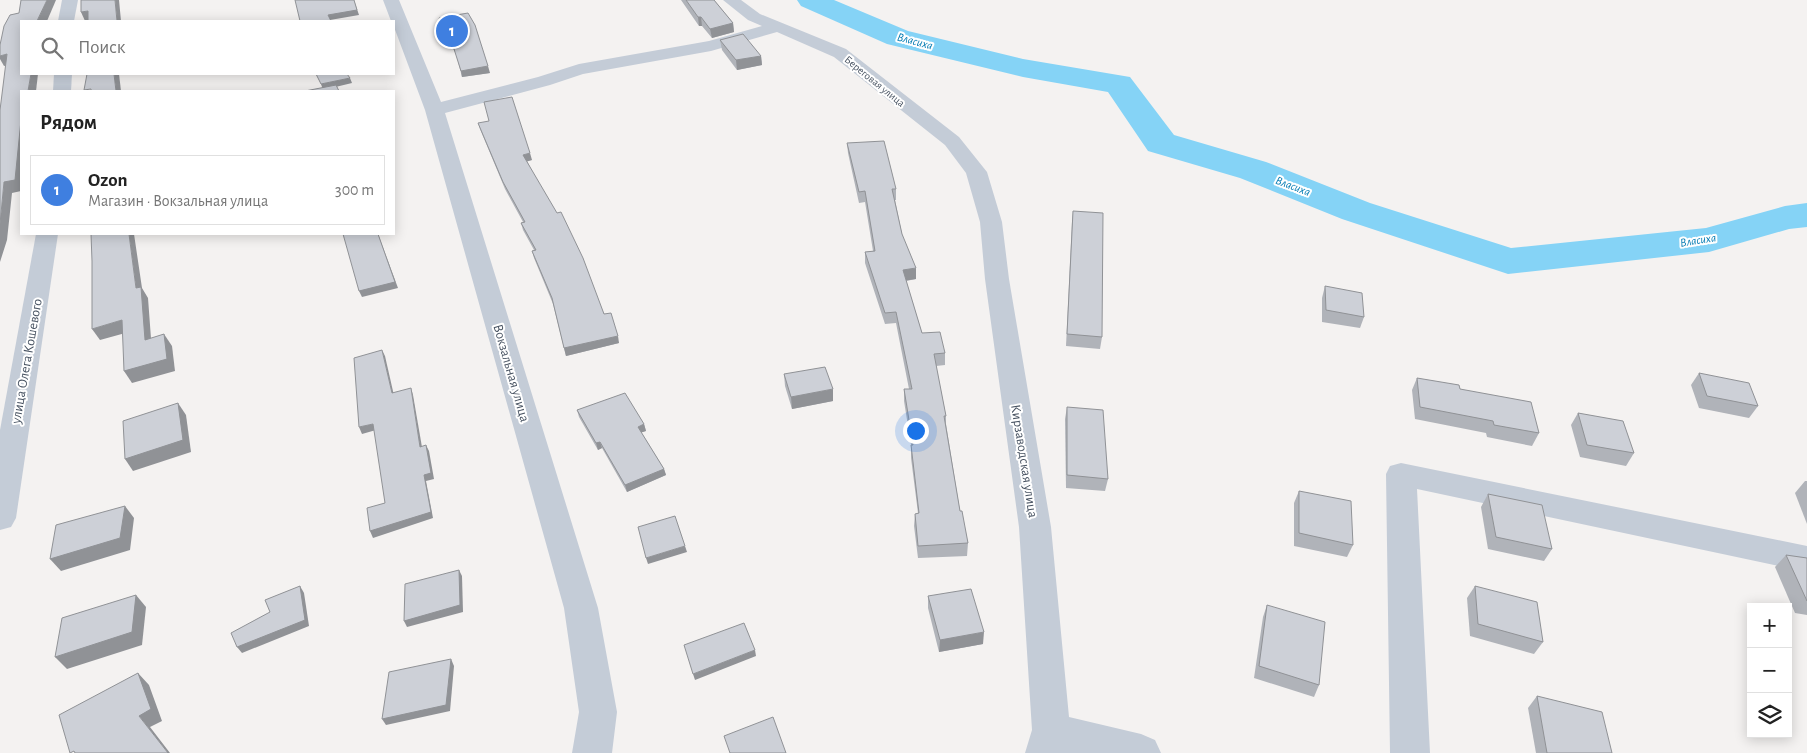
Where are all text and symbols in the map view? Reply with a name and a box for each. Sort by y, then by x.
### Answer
pin: 1 [436,12,468,50]
search box [20,20,395,75]
water label: Власиха [896,31,934,51]
icon: search [38,34,66,62]
text: Поиск [78,38,125,57]
street label: Береговая улица [843,54,907,109]
text: Рядом [40,112,97,133]
text: Ozon [88,171,127,190]
water label: Власиха [1274,174,1312,198]
text: 1 [54,182,60,198]
text: 300 m [335,182,374,198]
text: Магазин · Вокзальная улица [88,193,268,209]
water label: Власиха [1679,231,1717,249]
street label: улица Олега Кошевого [9,297,45,426]
street label: Вокзальная улица [490,323,532,424]
street label: Кирзаводская улица [1008,403,1040,519]
your location [903,418,929,444]
map controls [1747,603,1792,738]
button: + [1747,603,1792,648]
button: − [1747,648,1792,693]
button: layers [1747,693,1792,738]

